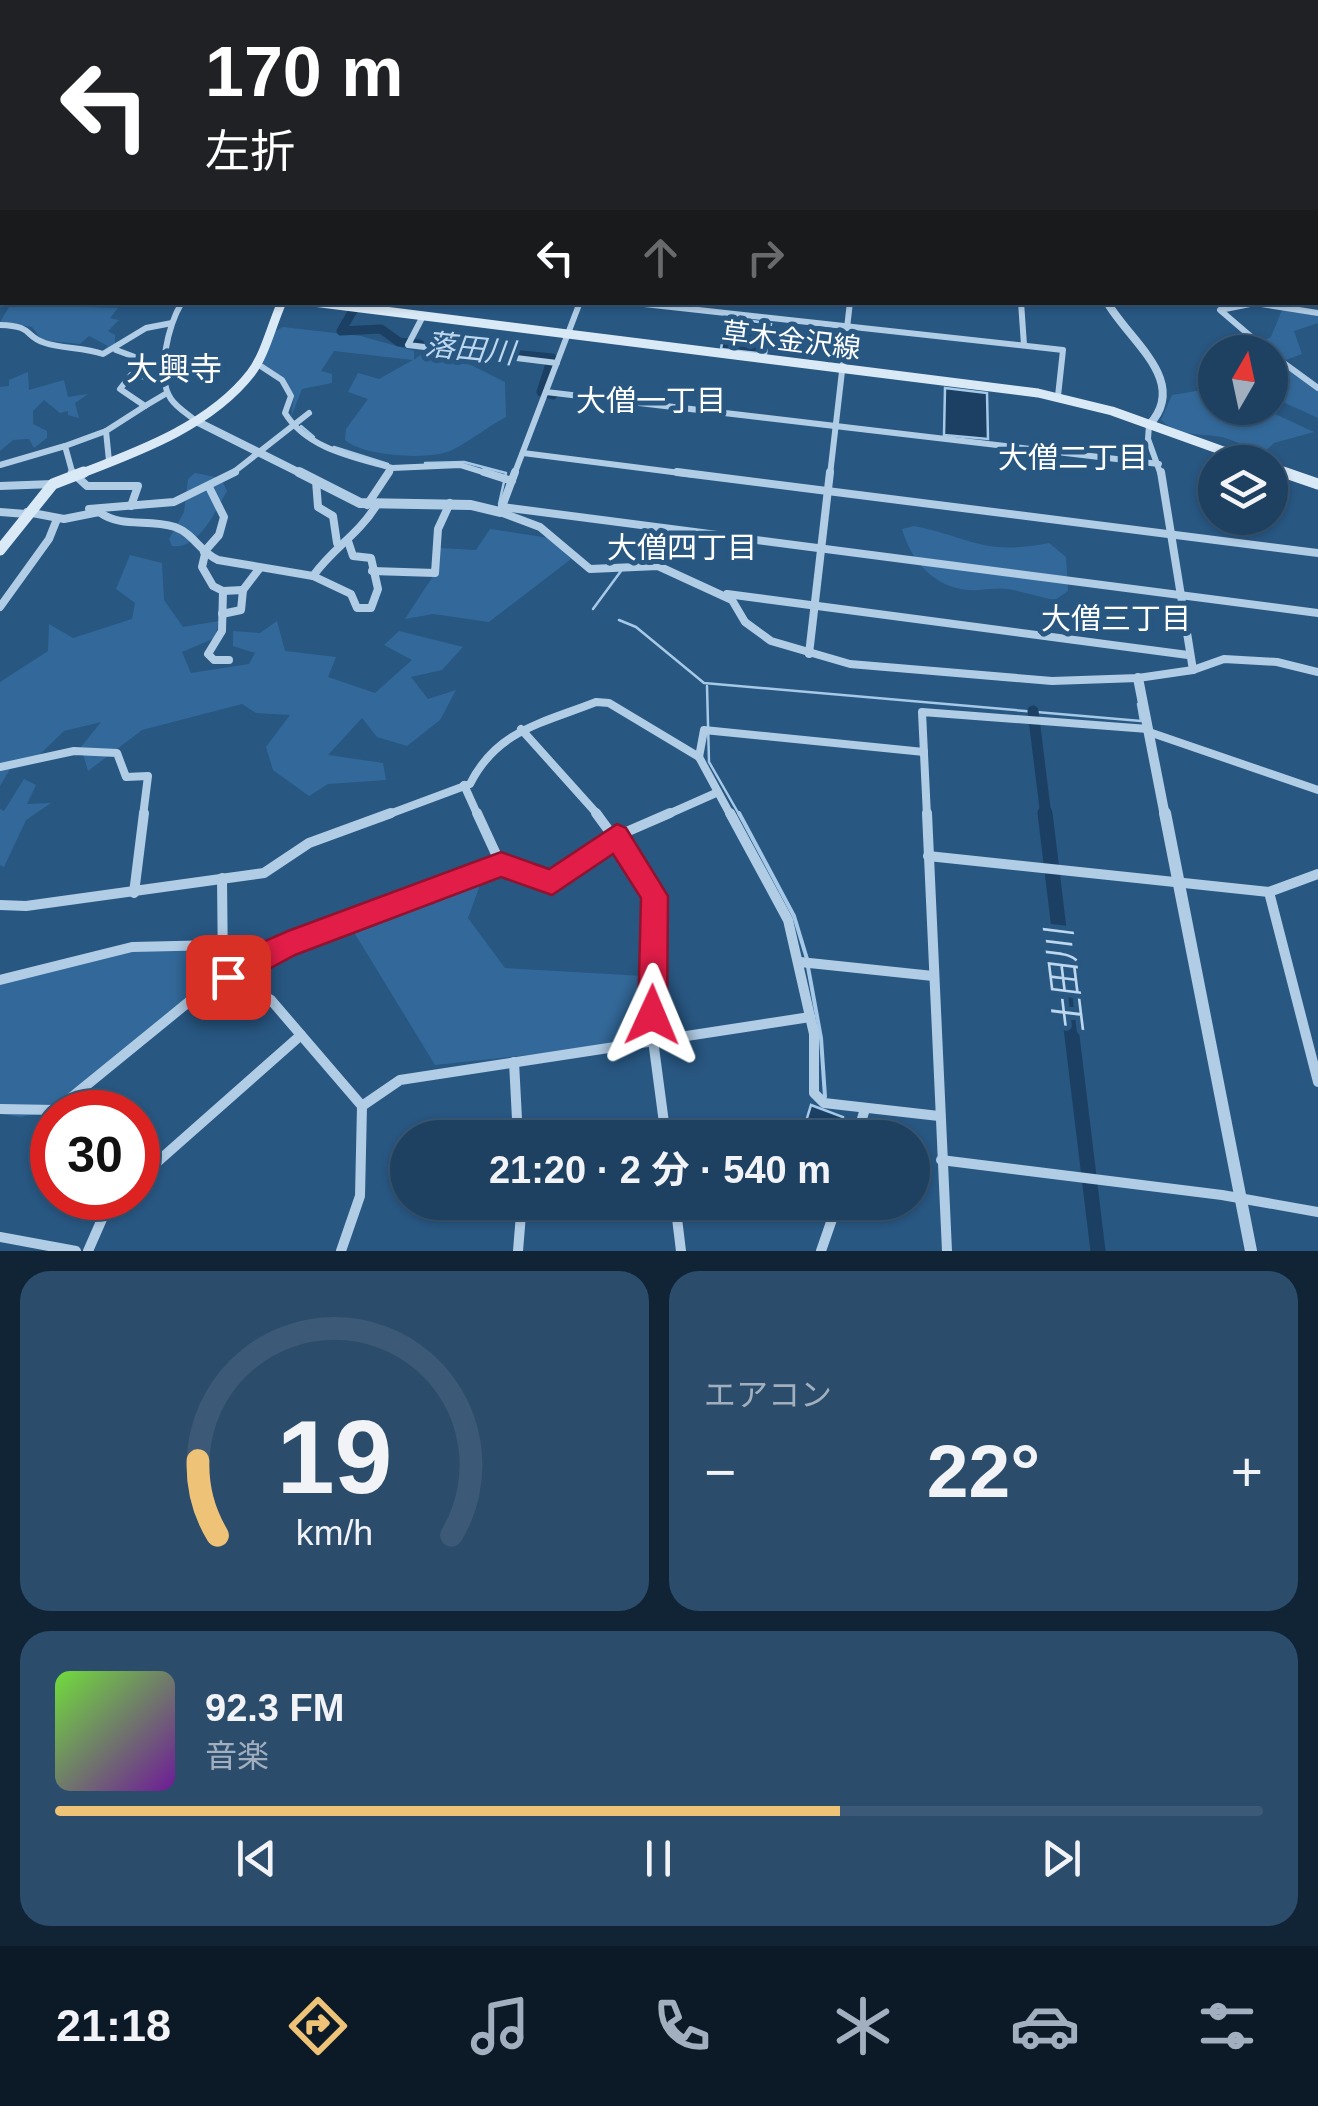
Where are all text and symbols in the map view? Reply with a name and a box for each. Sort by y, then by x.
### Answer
text: 170 m [205,33,403,111]
icon: left [40,40,170,170]
text: 左折 [205,126,295,177]
icon: left [528,230,583,285]
icon: ahead [633,230,688,285]
icon: right [738,230,793,285]
street label: 草木金沢線 [720,317,862,364]
water label: 落田川 [424,327,520,370]
north arrow [1198,335,1288,425]
map controls [1198,335,1288,535]
district label: 大興寺 [126,351,222,387]
district label: 大僧一丁目 [576,384,726,417]
district label: 大僧二丁目 [998,441,1148,474]
button: layers [1198,445,1288,535]
district label: 大僧四丁目 [607,531,757,564]
district label: 大僧三丁目 [1041,602,1191,635]
water label: 土田川 [1038,923,1090,1036]
pin [186,935,271,1020]
icon: arrive [201,950,256,1005]
position arrow [600,963,704,1067]
speed limit sign: 30 [30,1090,160,1220]
text: 21:20 · 2 分 · 540 m [489,1149,831,1191]
text: エアコン [704,1377,832,1413]
text: 19 [277,1399,392,1515]
text: 22° [927,1429,1040,1513]
text: − [704,1441,736,1503]
text: + [1231,1441,1263,1503]
text: km/h [296,1513,373,1553]
text: 92.3 FM [205,1687,344,1729]
text: 音楽 [205,1738,269,1774]
icon: previous [229,1831,284,1886]
icon: pause [631,1831,686,1886]
icon: next [1034,1831,1089,1886]
icon: directions [283,1991,353,2061]
icon: music [465,1991,535,2061]
icon: phone [647,1991,717,2061]
icon: climate [828,1991,898,2061]
icon: car [1010,1991,1080,2061]
icon: filters [1192,1991,1262,2061]
text: 21:18 [56,2000,171,2051]

